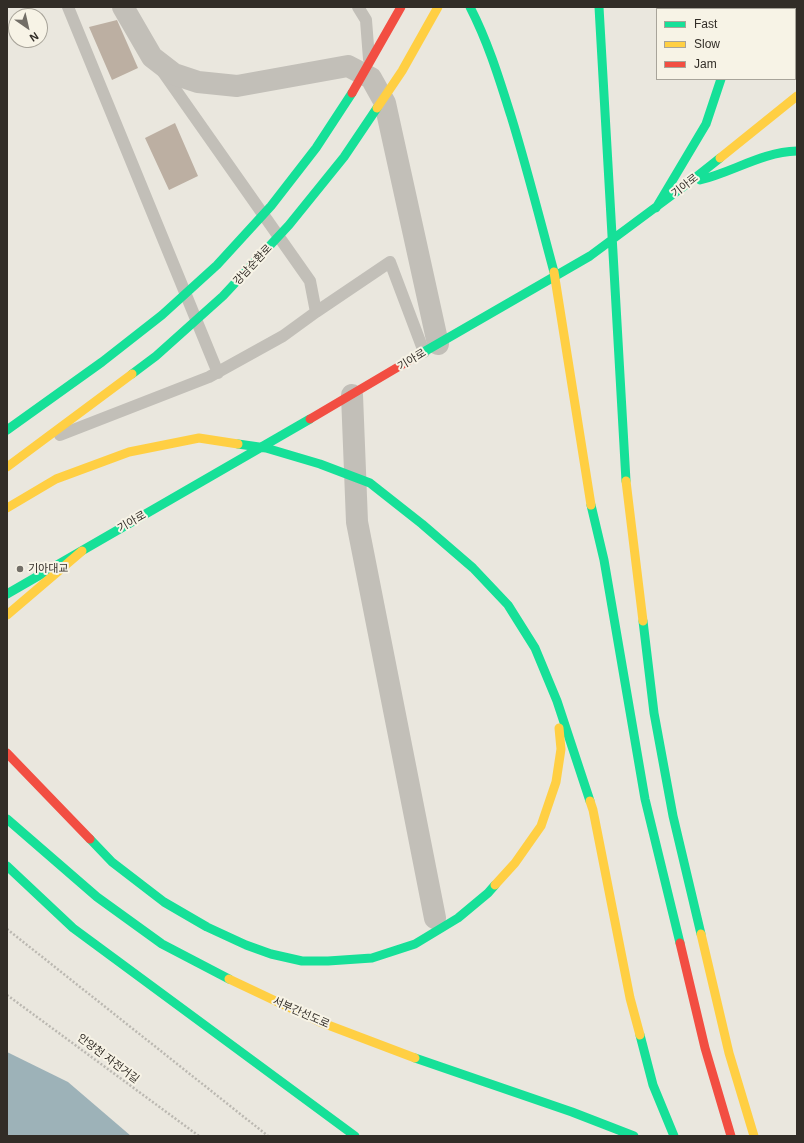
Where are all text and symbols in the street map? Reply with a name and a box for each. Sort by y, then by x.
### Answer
north arrow [8,8,48,48]
legend [656,8,796,80]
text: Fast [694,17,717,31]
text: N [28,30,41,44]
text: Slow [694,37,720,51]
text: Jam [694,57,717,71]
street label: 기아로 [669,171,701,201]
street label: 강남순환로 [231,242,275,288]
street label: 기아로 [396,347,428,373]
street label: 기아로 [116,509,148,535]
place label: 기아대교 [28,562,68,576]
marker: 기아대교 [15,564,25,574]
street label: 서부간선도로 [271,995,331,1031]
street label: 안양천 자전거길 [75,1031,141,1087]

